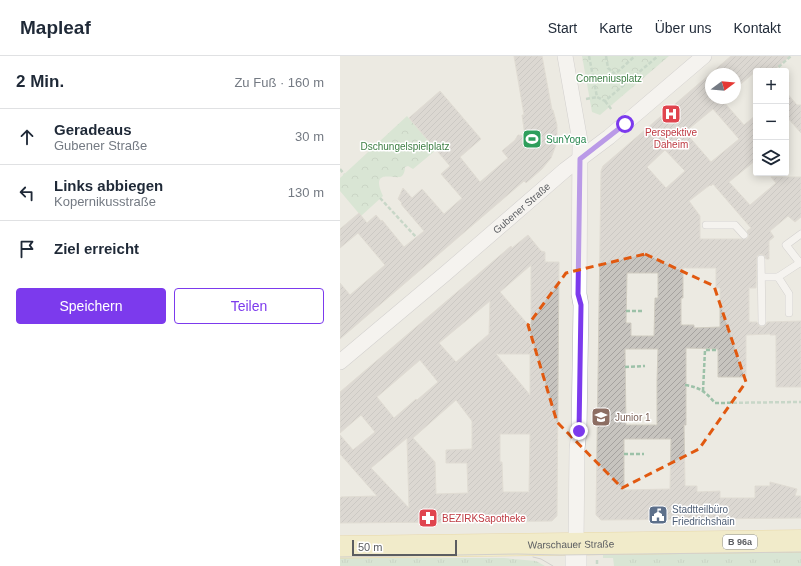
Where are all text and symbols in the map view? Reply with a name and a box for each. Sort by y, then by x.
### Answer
text: Mapleaf [20,17,91,38]
text: Start [548,20,577,36]
text: Karte [599,20,633,36]
text: Über uns [655,20,712,36]
text: Kontakt [734,20,781,36]
north arrow [705,68,741,104]
map controls [753,68,789,176]
button: + [753,68,789,104]
text: 2 Min. [16,72,64,91]
park label: Comeniusplatz [576,73,642,84]
text: Zu Fuß · 160 m [234,75,324,90]
hospital icon: Perspektive Daheim [660,103,682,125]
button: − [753,104,789,140]
route start [616,115,634,133]
text: Geradeaus [54,121,132,138]
icon: ahead [16,126,38,148]
place label: Perspektive Daheim [645,127,698,150]
sports icon: SunYoga [521,128,543,150]
text: 30 m [295,129,324,144]
place label: SunYoga [546,134,587,145]
text: Gubener Straße [54,138,147,153]
button: layers [753,140,789,176]
park label: Dschungelspielplatz [361,141,449,152]
text: Links abbiegen [54,177,163,194]
street label: Gubener Straße [491,180,552,235]
icon: left [16,182,38,204]
text: 130 m [288,185,324,200]
text: Kopernikusstraße [54,194,156,209]
icon: arrive [16,238,38,260]
text: Ziel erreicht [54,240,139,257]
button: Speichern [16,288,166,324]
button: Teilen [174,288,324,324]
school or university icon: Junior 1 [590,406,612,428]
place label: Junior 1 [615,412,651,423]
route end [570,422,588,440]
public building icon: Stadtteilbüro Friedrichshain [647,504,669,526]
place label: Stadtteilbüro Friedrichshain [672,504,735,527]
pharmacy icon: BEZIRKSapotheke [417,507,439,529]
place label: BEZIRKSapotheke [442,513,526,524]
road number: B 96a [723,535,757,549]
scale bar [352,538,457,557]
street label: Warschauer Straße [528,538,615,550]
text: 50 m [358,541,382,553]

